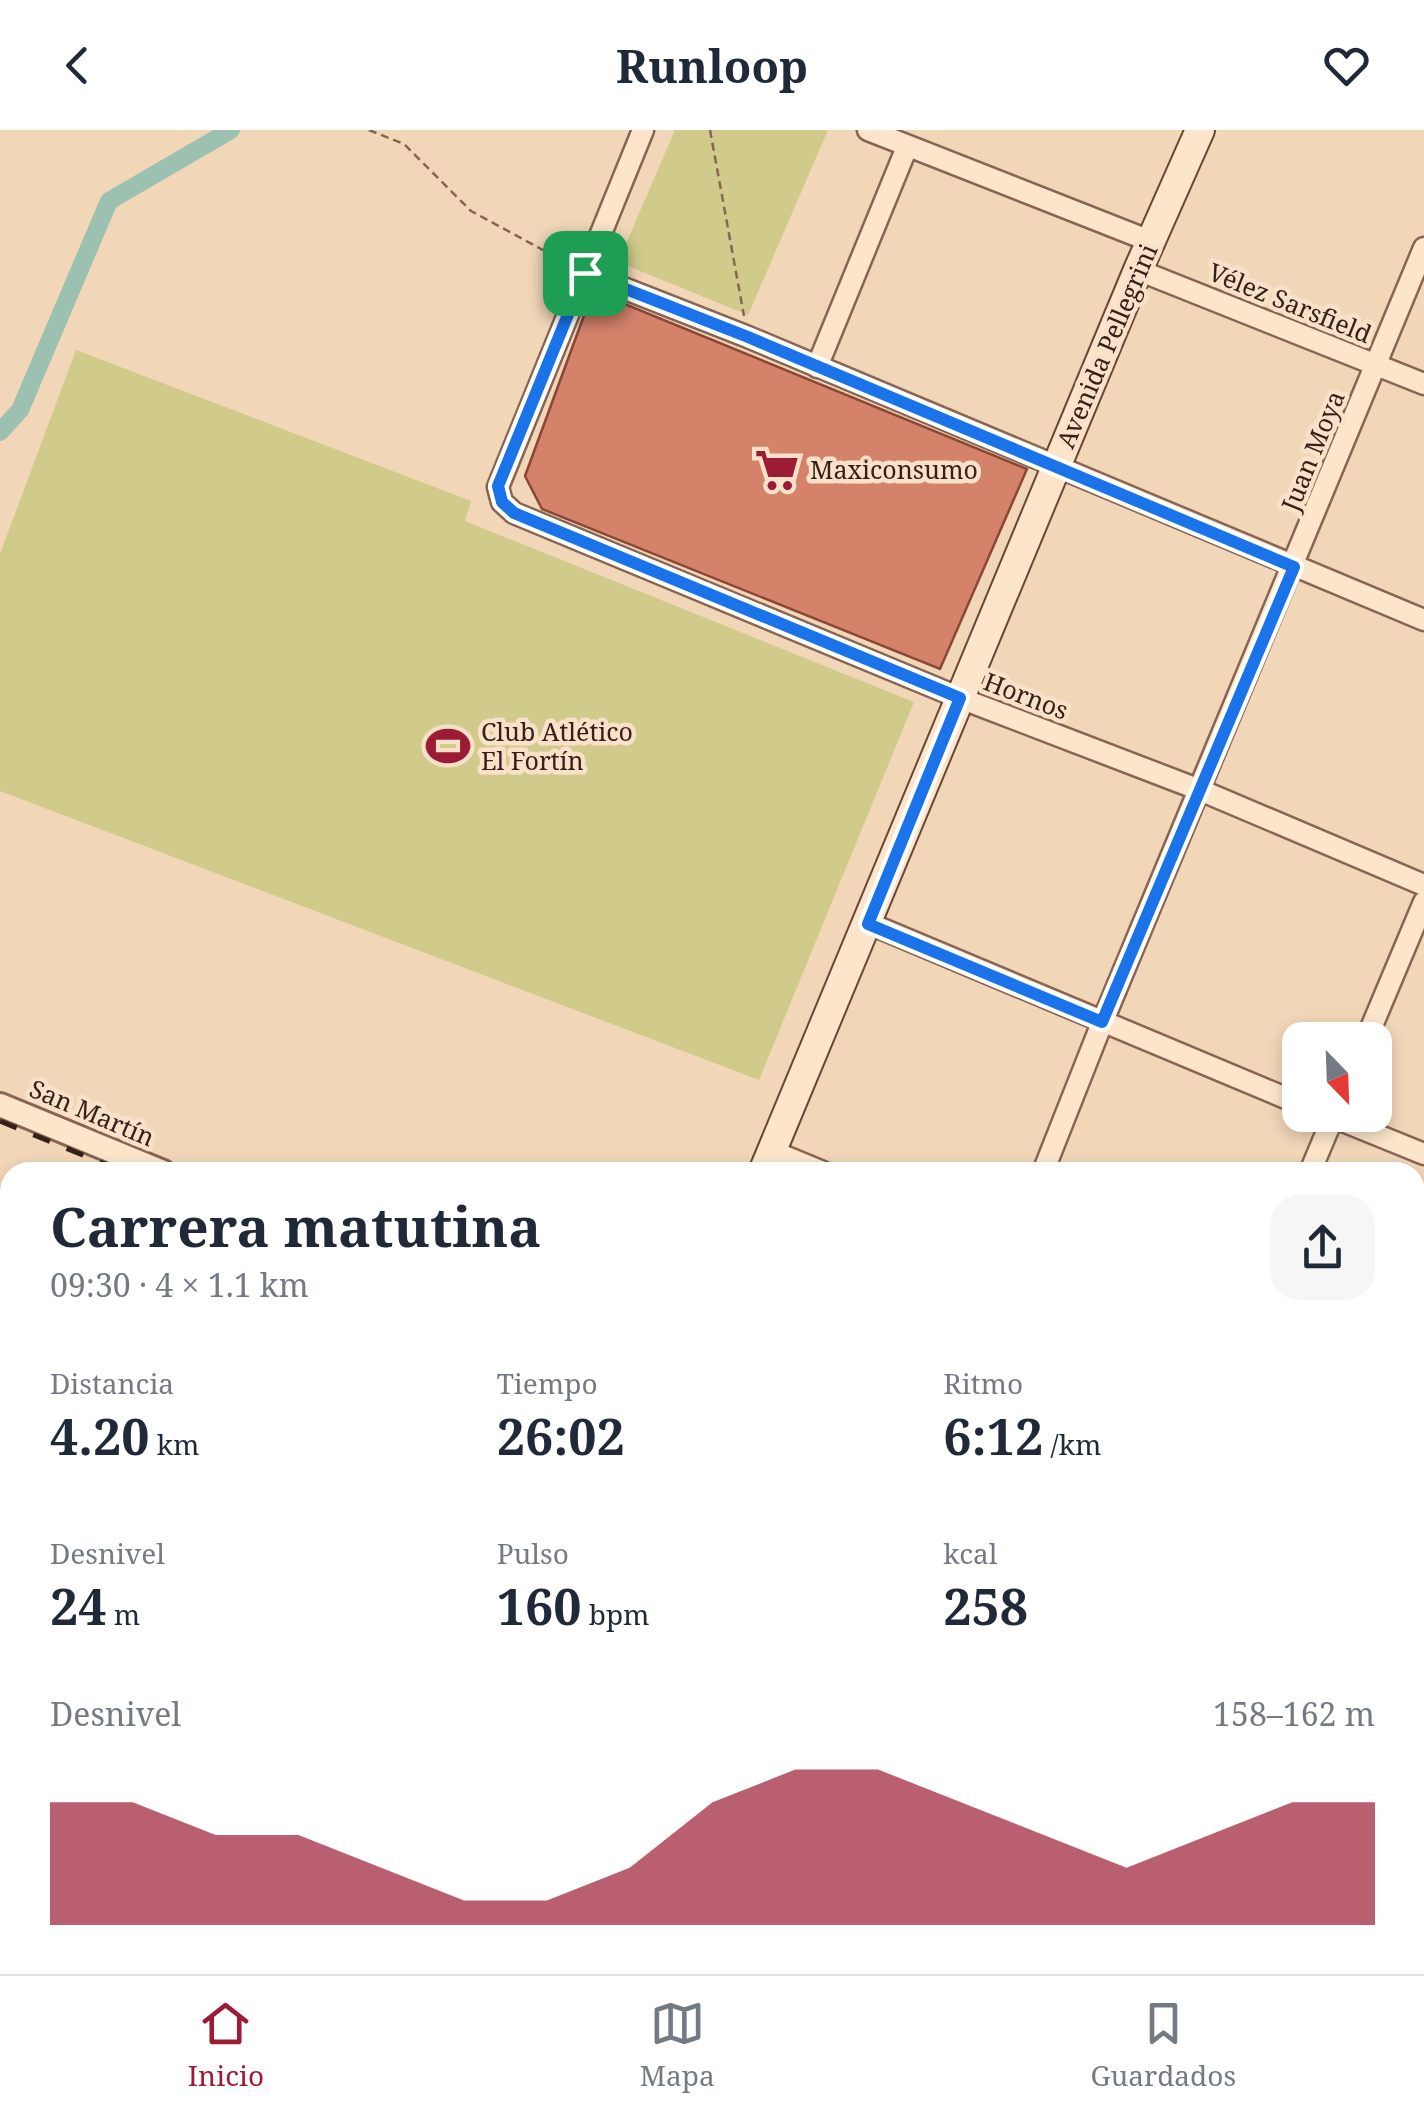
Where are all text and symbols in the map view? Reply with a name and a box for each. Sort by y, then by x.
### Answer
text: Runloop [616,35,808,96]
icon: back [50,38,105,93]
icon: heart [1319,38,1374,93]
pin [543,231,628,316]
street label: Avenida Pellegrini [1048,238,1164,453]
icon: arrive [558,246,613,301]
street label: Vélez Sarsfield [1204,254,1377,350]
street label: Juan Moya [1272,385,1352,517]
supermarket icon: Maxiconsumo [753,446,801,494]
place label: Maxiconsumo [810,452,978,486]
street label: Hornos [979,663,1073,727]
place label: Club Atlético El Fortín [481,714,633,777]
sports icon: Club Atlético El Fortín [424,722,472,770]
north arrow [1282,1022,1392,1132]
map controls [1282,1022,1392,1132]
street label: San Martín [25,1071,160,1154]
text: Carrera matutina [50,1188,541,1263]
button: share [1270,1195,1375,1300]
text: 09:30 · 4 × 1.1 km [50,1263,309,1306]
text: Distancia [50,1364,174,1402]
text: Tiempo [497,1364,598,1402]
text: Ritmo [943,1364,1023,1402]
text: 4.20 [50,1402,149,1470]
text: 26:02 [497,1402,625,1470]
text: 6:12 [943,1402,1043,1470]
text: km [149,1425,200,1463]
text: /km [1043,1425,1101,1463]
text: Desnivel [50,1534,165,1572]
text: Pulso [497,1534,569,1572]
text: kcal [943,1534,997,1572]
text: 24 [50,1572,107,1640]
text: 160 [497,1572,581,1640]
text: 258 [943,1572,1028,1640]
text: m [107,1595,140,1633]
text: bpm [581,1595,650,1633]
text: Desnivel [50,1692,181,1735]
text: 158–162 m [1213,1692,1375,1735]
tab: Inicio [188,1996,264,2094]
tab: Mapa [640,1996,715,2094]
tab: Guardados [1090,1996,1236,2094]

